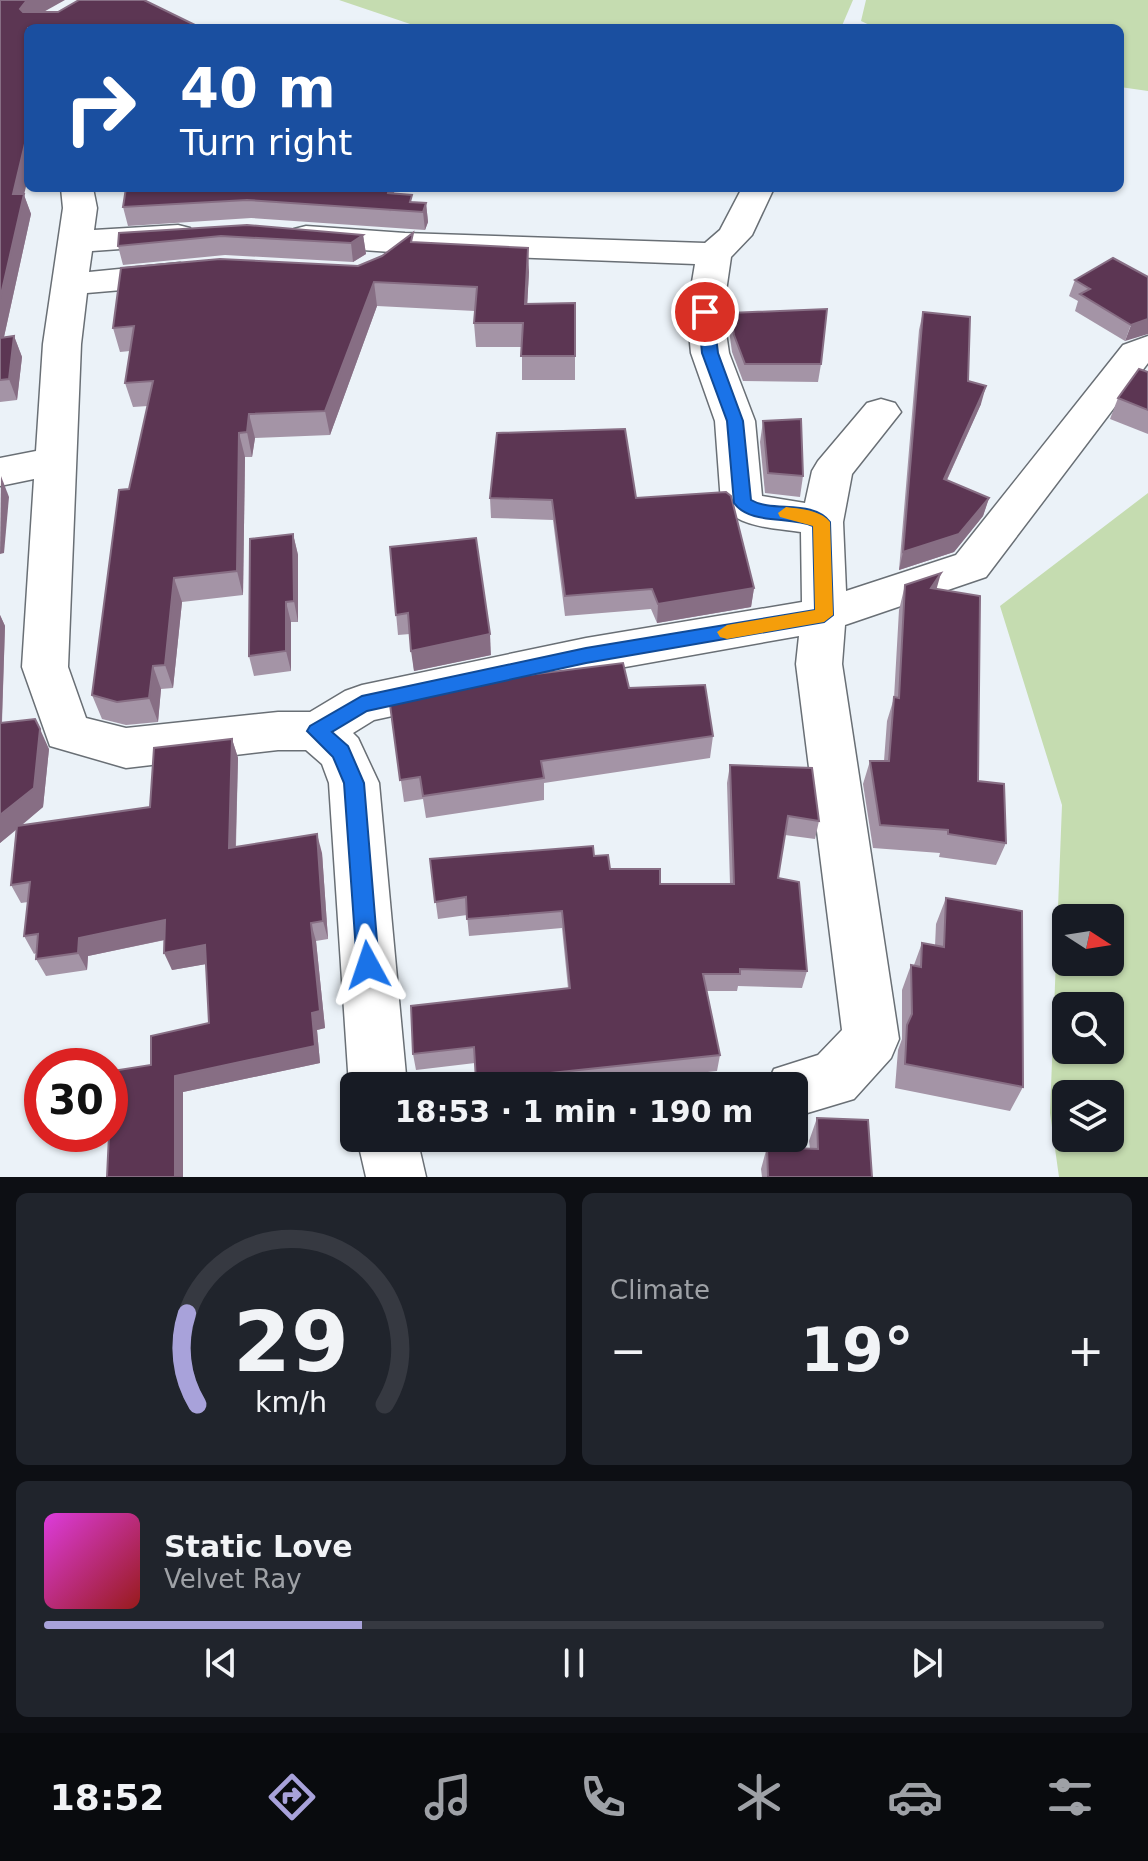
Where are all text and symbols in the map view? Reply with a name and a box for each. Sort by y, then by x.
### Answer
text: 40 m [180,55,336,120]
icon: right [48,56,152,160]
text: Turn right [180,122,352,163]
pin [671,278,739,346]
icon: arrive [683,290,727,334]
north arrow [1052,904,1124,976]
map controls [1052,904,1124,1152]
position arrow [326,923,410,1007]
button: search [1052,992,1124,1064]
speed limit sign: 30 [24,1048,128,1152]
button: layers [1052,1080,1124,1152]
text: 18:53 · 1 min · 190 m [395,1094,753,1129]
text: Climate [610,1275,710,1305]
text: 29 [233,1294,349,1391]
text: 19° [800,1315,914,1385]
text: − [610,1325,647,1376]
text: + [1067,1325,1104,1376]
text: km/h [255,1385,327,1419]
text: Static Love [164,1529,353,1564]
text: Velvet Ray [164,1564,302,1594]
icon: previous [199,1641,243,1685]
icon: pause [552,1641,596,1685]
icon: next [905,1641,949,1685]
icon: directions [264,1769,320,1825]
icon: music [420,1769,476,1825]
icon: phone [575,1769,631,1825]
icon: climate [731,1769,787,1825]
icon: car [887,1769,943,1825]
icon: filters [1042,1769,1098,1825]
text: 18:52 [50,1777,164,1818]

